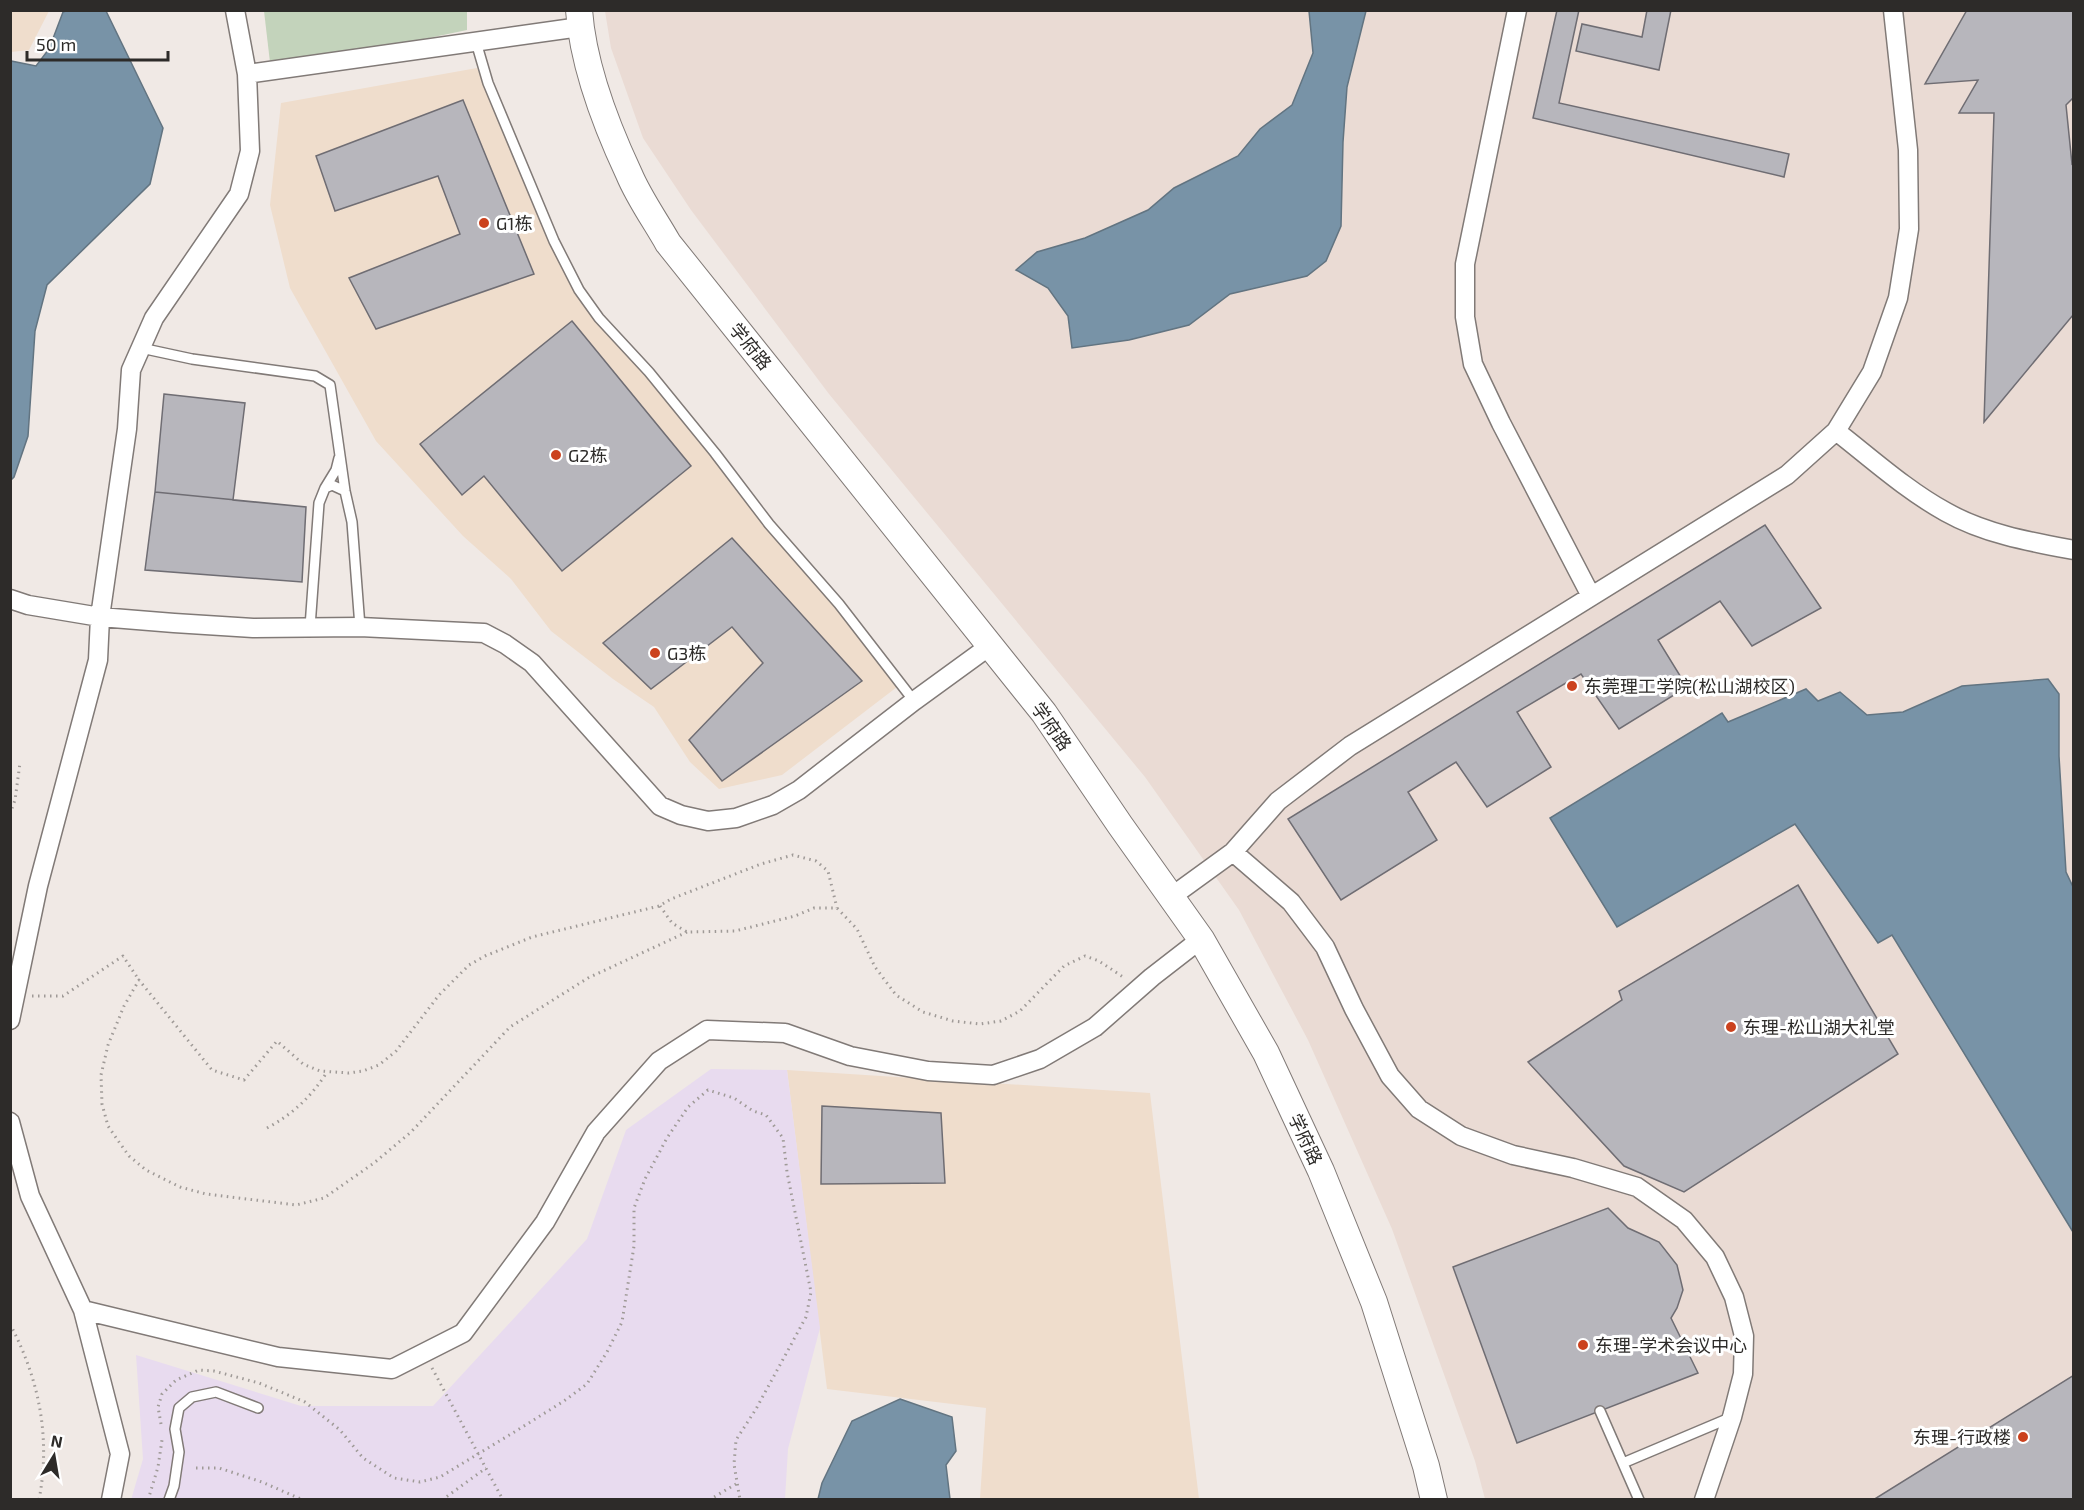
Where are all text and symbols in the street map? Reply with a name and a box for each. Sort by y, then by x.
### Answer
scale bar [27,24,168,62]
text: 50 m [36,33,76,55]
place label: G1栋 [496,212,532,234]
marker: G1栋 [477,216,491,230]
street label: 学府路 [725,318,777,374]
place label: G2栋 [568,444,607,466]
marker: G2栋 [549,448,563,462]
place label: G3栋 [667,642,706,664]
marker: G3栋 [648,646,662,660]
place label: 东莞理工学院(松山湖校区) [1584,675,1795,697]
marker: 东莞理工学院(松山湖校区) [1565,679,1579,693]
street label: 学府路 [1028,698,1076,754]
place label: 东理-松山湖大礼堂 [1743,1016,1895,1038]
marker: 东理-松山湖大礼堂 [1724,1020,1738,1034]
street label: 学府路 [1285,1110,1327,1168]
place label: 东理-学术会议中心 [1595,1334,1747,1356]
marker: 东理-学术会议中心 [1576,1338,1590,1352]
north arrow [24,1426,84,1486]
place label: 东理-行政楼 [1913,1426,2011,1448]
text: N [49,1430,64,1451]
marker: 东理-行政楼 [2016,1430,2030,1444]

